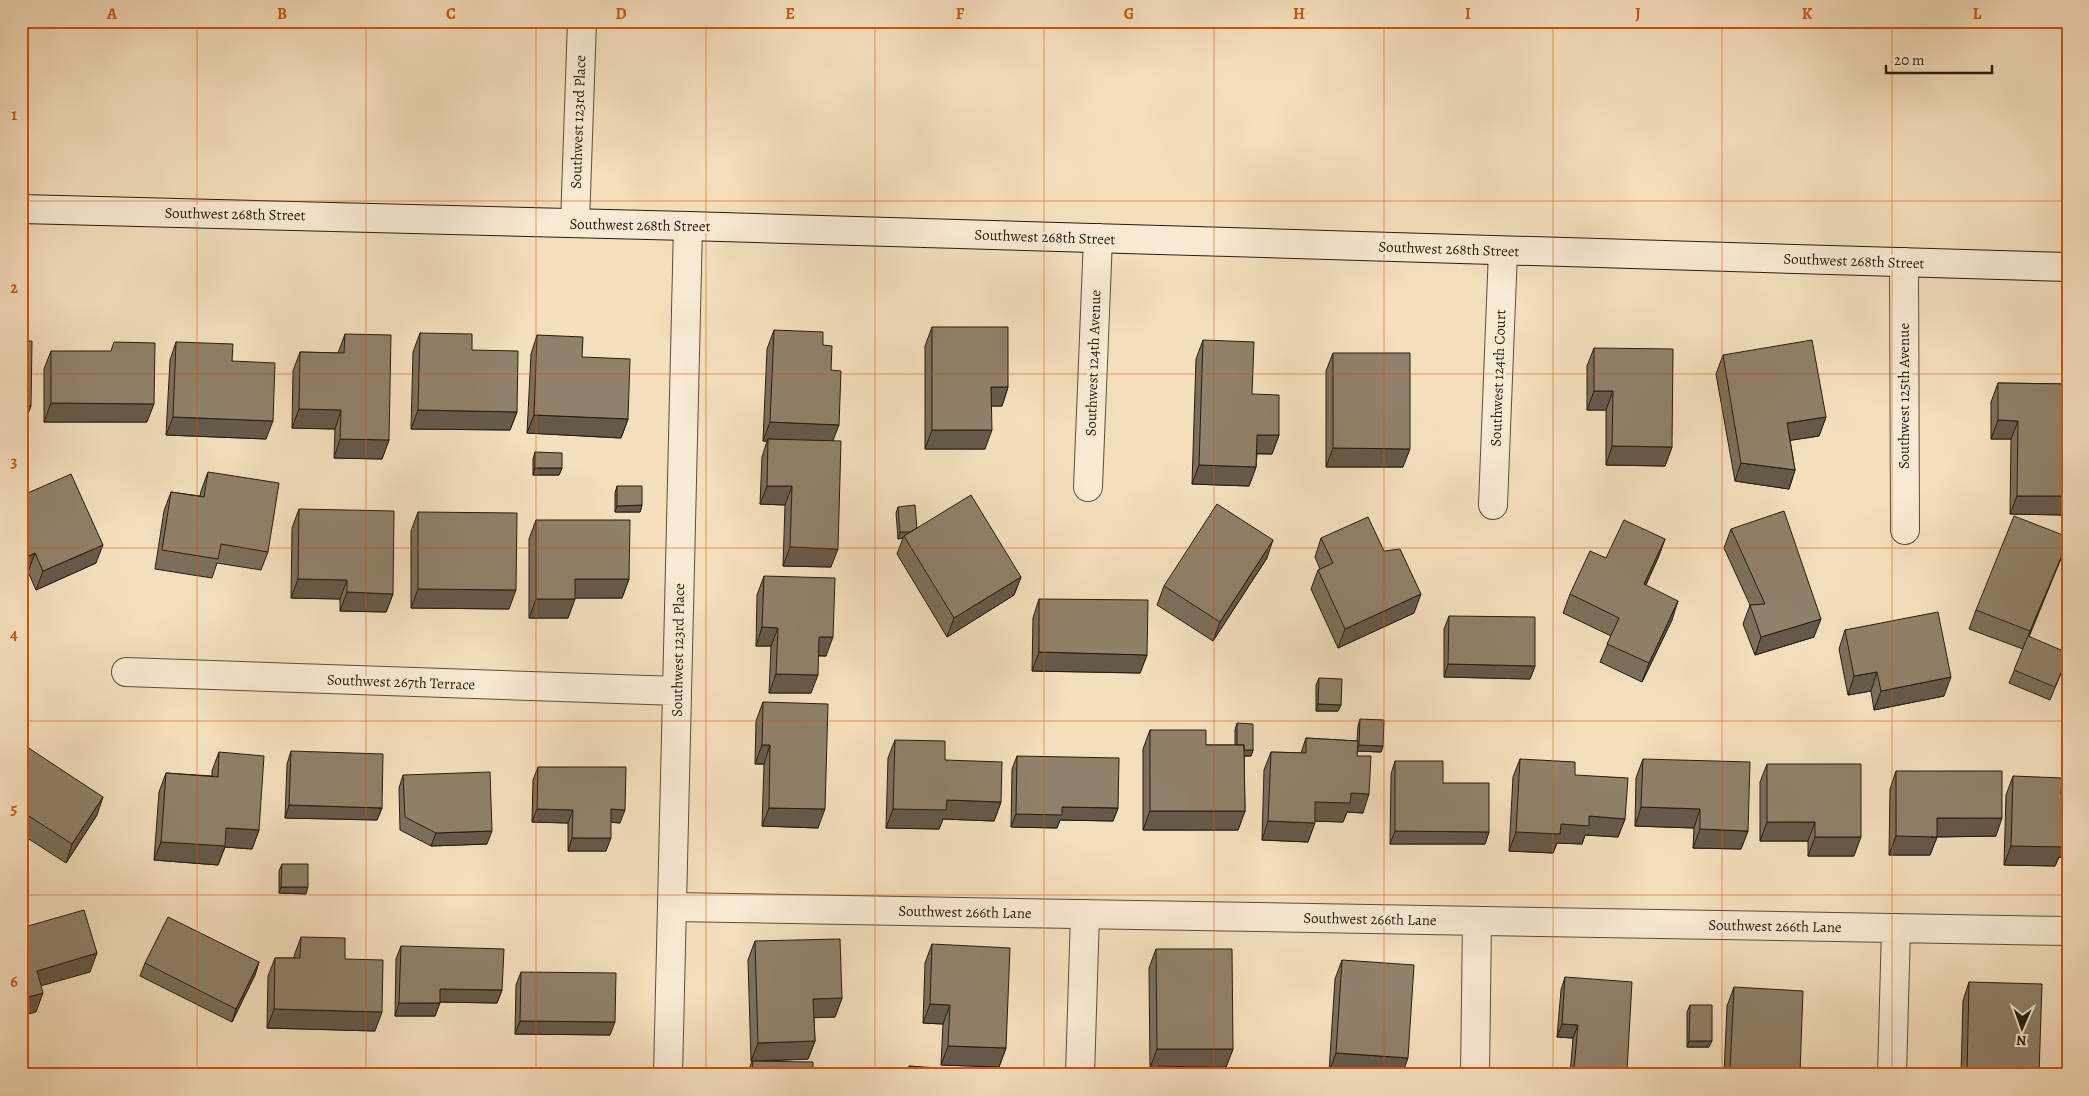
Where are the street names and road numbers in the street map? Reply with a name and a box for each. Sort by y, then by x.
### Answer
street label: Southwest 123rd Place [566,55,590,189]
street label: Southwest 268th Street [164,203,306,225]
street label: Southwest 268th Street [569,214,711,236]
street label: Southwest 268th Street [974,225,1116,249]
street label: Southwest 268th Street [1378,237,1520,261]
street label: Southwest 268th Street [1783,249,1925,273]
street label: Southwest 124th Avenue [1080,289,1106,437]
street label: Southwest 124th Court [1486,309,1510,447]
street label: Southwest 125th Avenue [1894,323,1914,469]
street label: Southwest 123rd Place [667,583,689,717]
street label: Southwest 267th Terrace [326,669,476,695]
street label: Southwest 266th Lane [898,901,1032,923]
street label: Southwest 266th Lane [1303,908,1437,930]
street label: Southwest 266th Lane [1708,915,1842,937]

